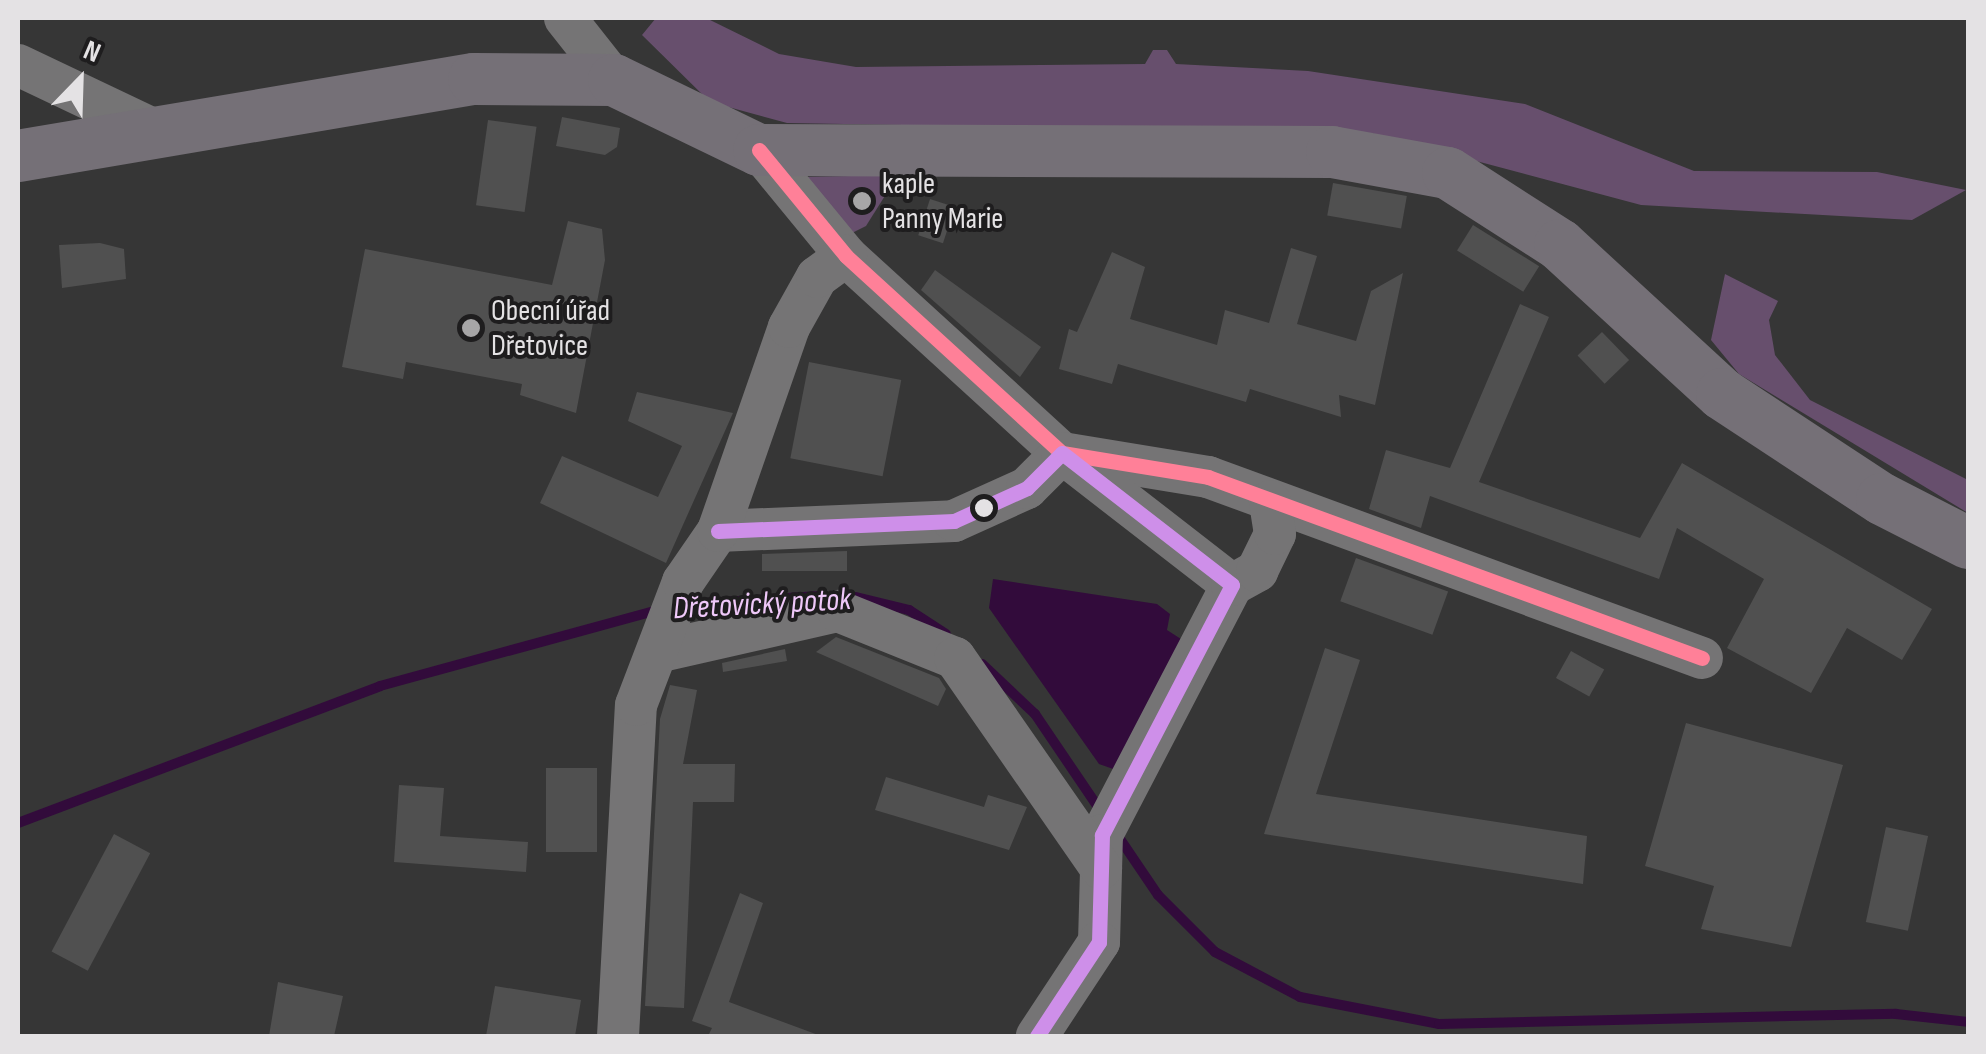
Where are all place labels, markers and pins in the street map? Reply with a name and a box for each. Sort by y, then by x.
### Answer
place label: kaple Panny Marie [882,166,1003,236]
marker: kaple Panny Marie [851,190,873,212]
place label: Obecní úřad Dřetovice [491,293,610,364]
marker: Obecní úřad Dřetovice [460,317,482,339]
unlabelled marker [974,498,994,518]

